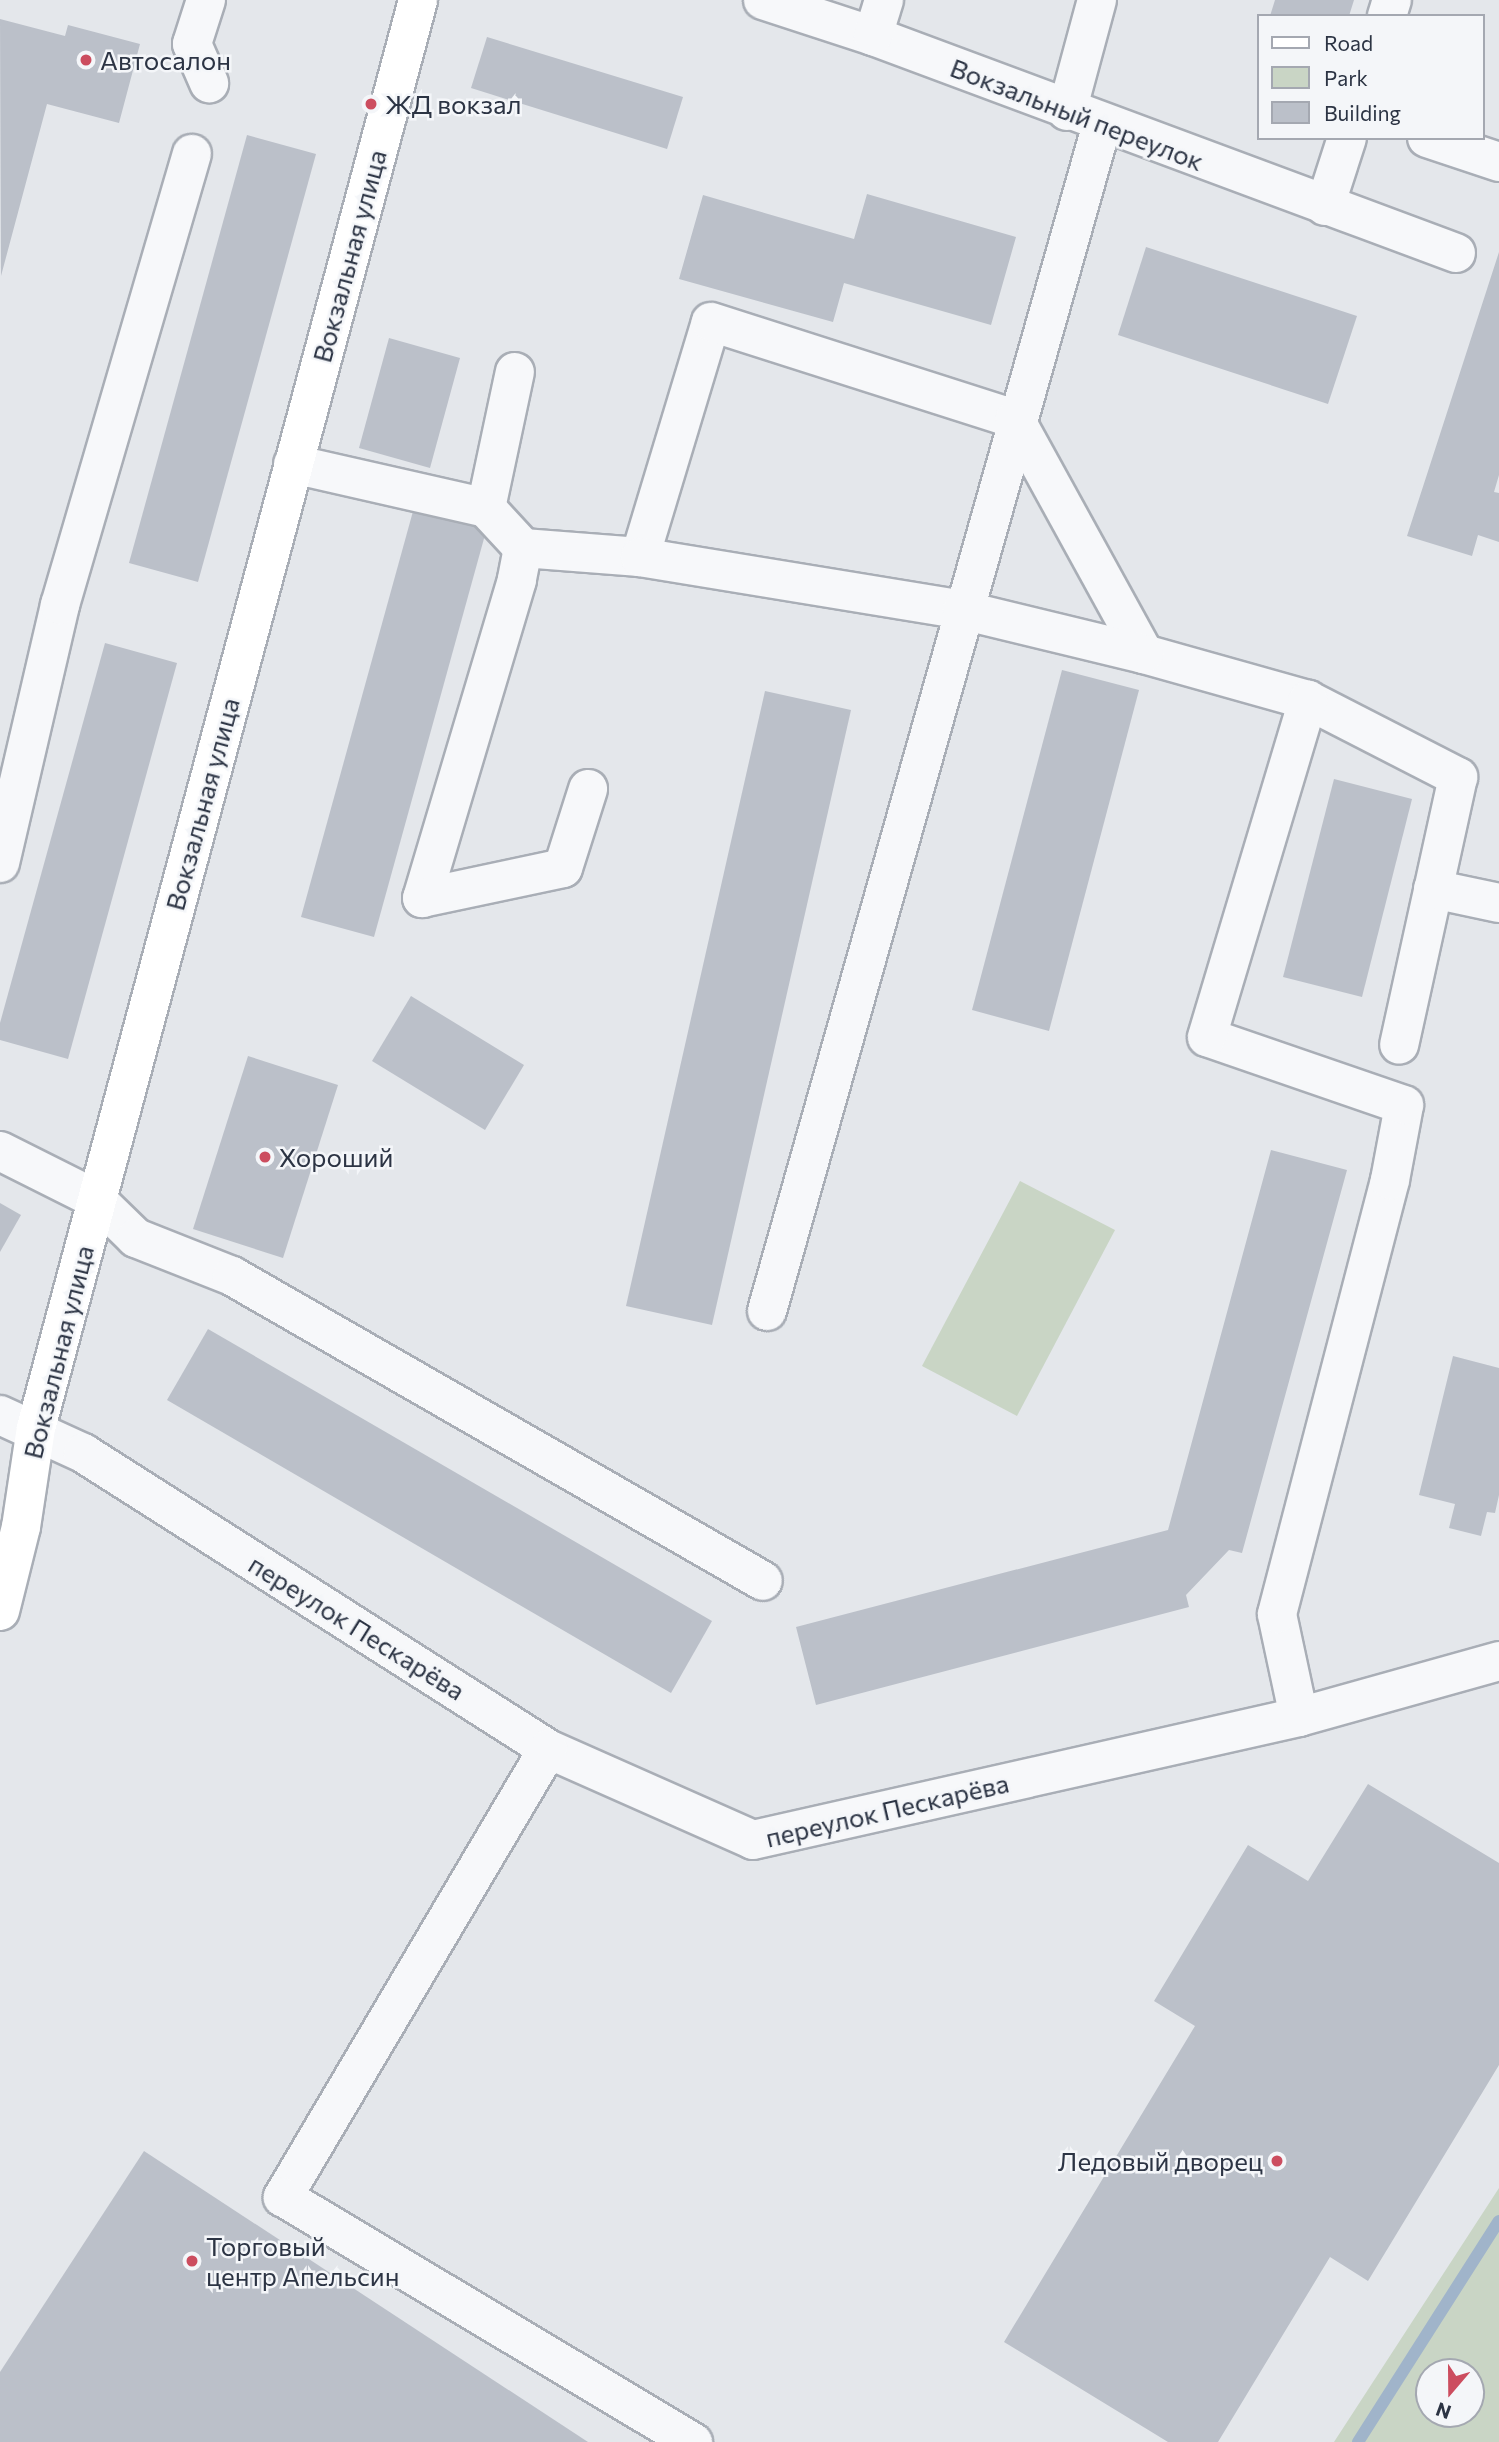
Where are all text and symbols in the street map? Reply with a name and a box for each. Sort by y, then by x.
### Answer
legend [1258,14,1485,140]
text: Road [1324,30,1373,55]
place label: Автосалон [100,44,231,76]
street label: Вокзальный переулок [946,51,1208,177]
marker: Автосалон [78,52,94,68]
text: Park [1324,65,1368,90]
place label: ЖД вокзал [385,88,521,120]
marker: ЖД вокзал [363,96,379,112]
text: Building [1324,100,1401,125]
street label: Вокзальная улица [306,146,392,366]
street label: Вокзальная улица [159,694,245,914]
place label: Хороший [279,1141,393,1173]
marker: Хороший [257,1149,273,1165]
street label: Вокзальная улица [16,1242,100,1462]
street label: переулок Пескарёва [243,1548,471,1706]
street label: переулок Пескарёва [762,1767,1012,1853]
place label: Ледовый дворец [1058,2145,1263,2177]
marker: Ледовый дворец [1269,2153,1285,2169]
place label: Торговый центр Апельсин [206,2230,399,2292]
marker: Торговый центр Апельсин [184,2253,200,2269]
north arrow [1415,2358,1485,2428]
text: N [1433,2398,1454,2425]

